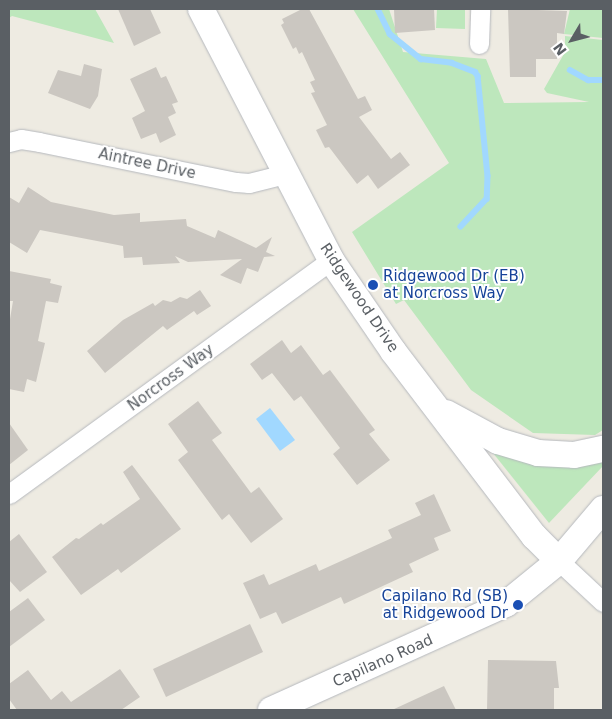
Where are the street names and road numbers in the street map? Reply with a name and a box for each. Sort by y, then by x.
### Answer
street label: Aintree Drive [97,145,197,183]
street label: Ridgewood Drive [316,240,402,356]
street label: Norcross Way [125,341,217,415]
street label: Capilano Road [330,631,436,691]

